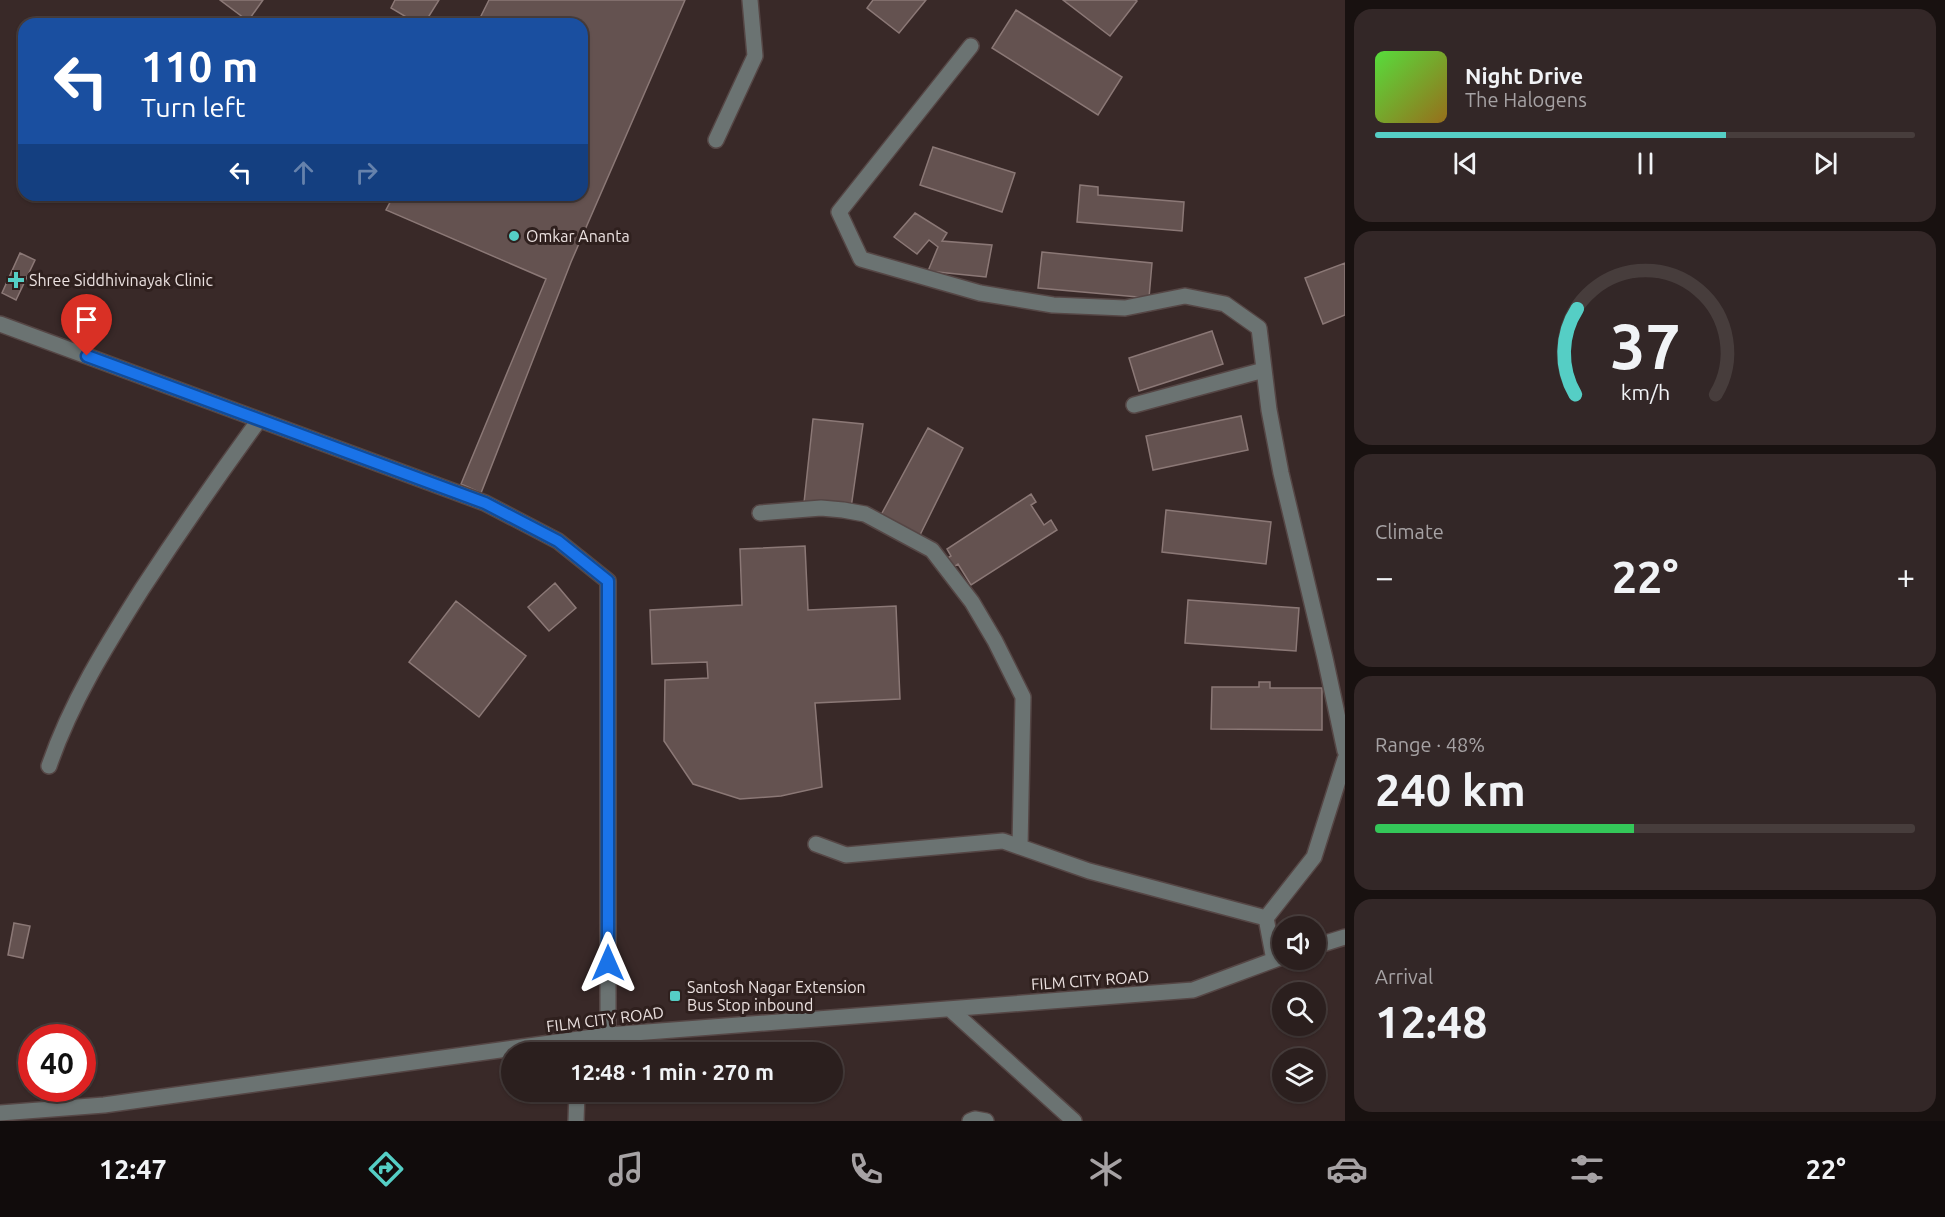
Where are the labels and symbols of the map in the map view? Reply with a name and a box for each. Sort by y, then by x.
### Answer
place label: Omkar Ananta [526,227,630,245]
marker: Omkar Ananta [507,229,521,243]
marker: Shree Siddhivinayak Clinic [7,271,25,289]
place label: Shree Siddhivinayak Clinic [29,271,213,289]
pin [61,294,112,356]
position arrow [576,931,640,995]
street label: FILM CITY ROAD [1030,967,1150,993]
place label: Santosh Nagar Extension Bus Stop inbound [687,978,866,1014]
marker: Santosh Nagar Extension Bus Stop inbound [668,989,682,1003]
street label: FILM CITY ROAD [545,1003,665,1035]
speed limit sign: 40 [18,1024,96,1102]

